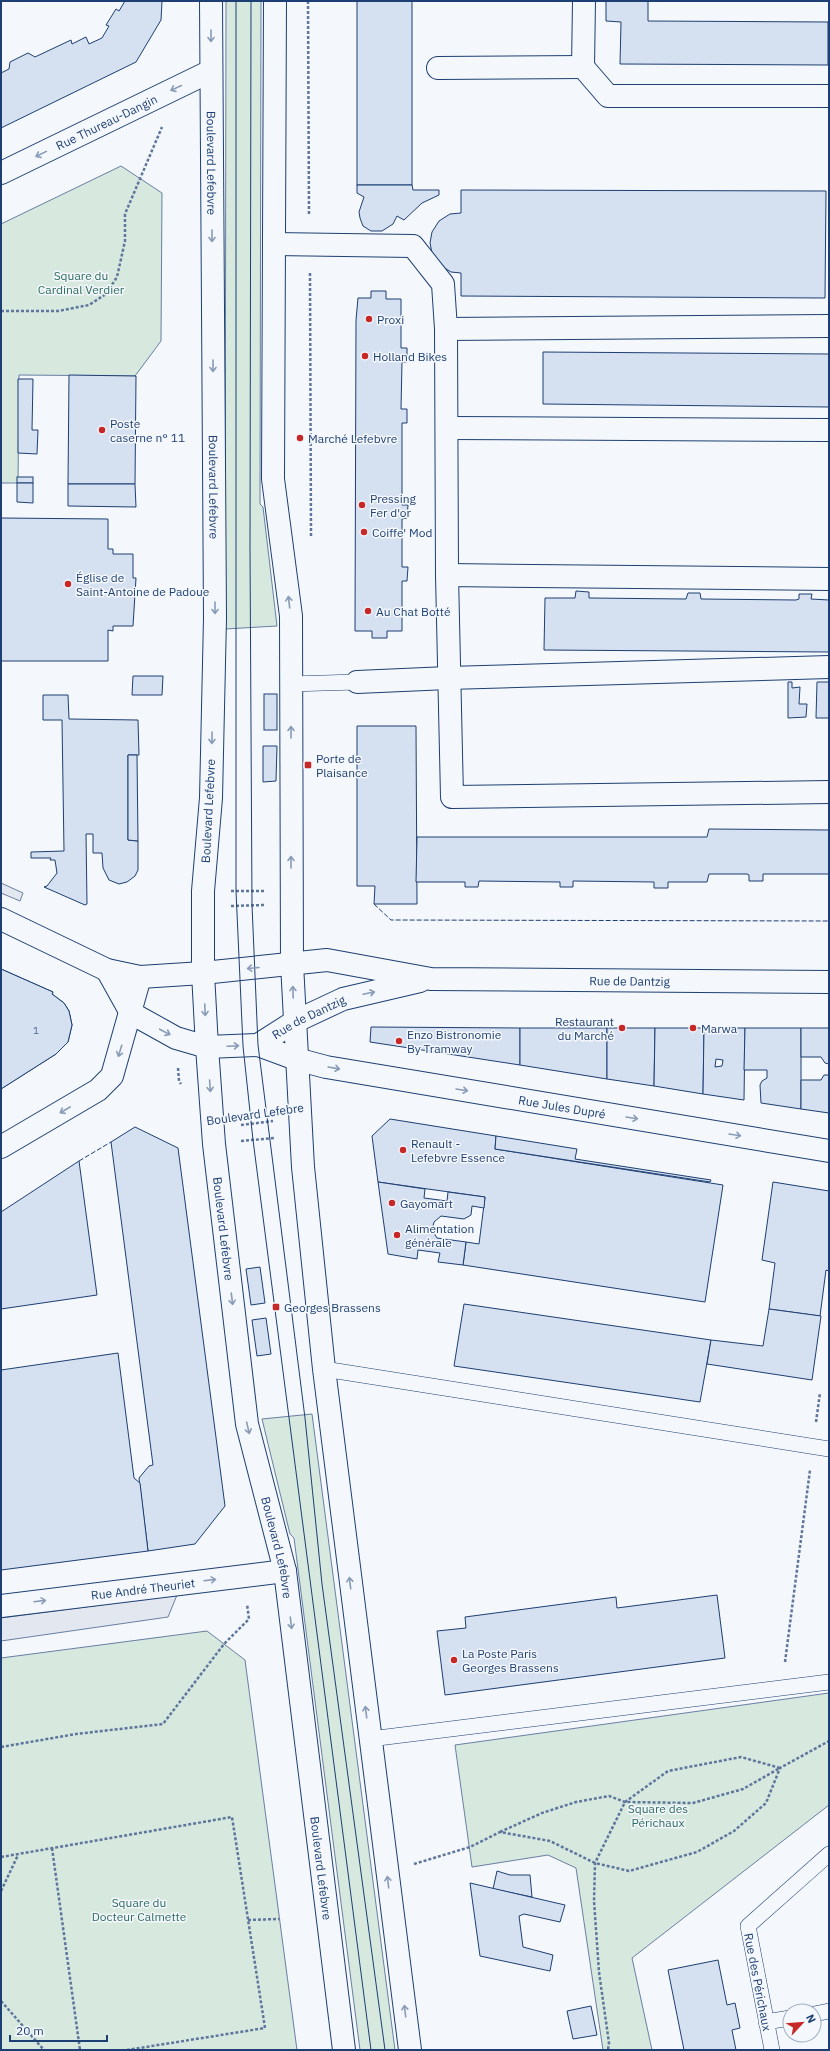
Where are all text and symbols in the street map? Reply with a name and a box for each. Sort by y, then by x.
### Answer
one-way arrow [207,29,215,42]
one-way arrow [170,85,182,92]
street label: Rue Thureau-Dangin [53,91,159,153]
street label: Boulevard Lefebvre [204,111,220,216]
one-way arrow [35,151,47,158]
one-way arrow [208,229,216,242]
park label: Square du Cardinal Verdier [38,268,125,297]
place label: Proxi [377,312,404,327]
marker: Proxi [364,314,374,324]
place label: Holland Bikes [373,349,447,364]
marker: Holland Bikes [360,351,370,361]
one-way arrow [209,359,217,372]
place label: Poste caserne n° 11 [110,416,185,445]
marker: Poste caserne n° 11 [97,425,107,435]
place label: Marché Lefebvre [308,431,398,446]
marker: Marché Lefebvre [295,433,305,443]
street label: Boulevard Lefebvre [206,435,222,540]
place label: Pressing Fer d'or [370,491,417,520]
marker: Pressing Fer d'or [357,500,367,510]
place label: Coiffe' Mod [372,525,432,540]
marker: Coiffe' Mod [359,527,369,537]
place label: Église de Saint-Antoine de Padoue [76,570,210,599]
marker: Église de Saint-Antoine de Padoue [63,579,73,589]
one-way arrow [285,596,293,609]
one-way arrow [211,601,219,614]
place label: Au Chat Botté [376,604,451,619]
marker: Au Chat Botté [363,606,373,616]
one-way arrow [287,726,295,739]
one-way arrow [208,731,216,744]
place label: Porte de Plaisance [316,751,368,780]
street label: Boulevard Lefebvre [198,758,218,863]
marker: Porte de Plaisance [303,760,313,770]
one-way arrow [287,856,295,869]
one-way arrow [247,964,260,971]
street label: Rue de Dantzig [589,973,671,988]
one-way arrow [289,986,296,999]
one-way arrow [362,988,375,996]
street label: Rue de Dantzig [269,991,348,1042]
one-way arrow [202,1003,209,1016]
place label: Restaurant du Marché [555,1014,614,1043]
place label: Marwa [701,1021,738,1036]
marker: Restaurant du Marché [617,1023,627,1033]
marker: Marwa [688,1023,698,1033]
house number: 1 [33,1024,39,1037]
place label: Enzo Bistronomie By Tramway [407,1027,502,1056]
one-way arrow [159,1029,171,1036]
marker: Enzo Bistronomie By Tramway [394,1036,404,1046]
one-way arrow [226,1042,239,1050]
one-way arrow [116,1044,123,1057]
one-way arrow [327,1065,340,1073]
one-way arrow [207,1079,214,1092]
one-way arrow [455,1086,468,1094]
street label: Rue Jules Dupré [517,1092,607,1121]
street label: Boulevard Lefebre [205,1100,305,1128]
one-way arrow [59,1106,71,1114]
one-way arrow [625,1114,638,1122]
one-way arrow [728,1131,741,1139]
place label: Renault - Lefebvre Essence [411,1136,505,1165]
marker: Renault - Lefebvre Essence [398,1145,408,1155]
street label: Boulevard Lefebvre [210,1176,238,1282]
place label: Gayomart [400,1196,453,1211]
marker: Gayomart [387,1198,397,1208]
place label: Alimentation générale [405,1221,474,1250]
marker: Alimentation générale [392,1230,402,1240]
one-way arrow [229,1292,236,1305]
place label: Georges Brassens [284,1300,381,1315]
marker: Georges Brassens [271,1302,281,1312]
one-way arrow [245,1421,252,1434]
street label: Boulevard Lefebvre [259,1495,296,1600]
street label: Rue André Theuriet [90,1575,196,1602]
one-way arrow [203,1576,216,1584]
one-way arrow [346,1577,354,1590]
one-way arrow [33,1597,46,1605]
one-way arrow [287,1616,295,1629]
place label: La Poste Paris Georges Brassens [462,1646,559,1675]
marker: La Poste Paris Georges Brassens [449,1655,459,1665]
one-way arrow [362,1706,370,1719]
park label: Square des Périchaux [628,1801,688,1830]
street label: Boulevard Lefebvre [308,1816,335,1921]
one-way arrow [384,1876,392,1889]
park label: Square du Docteur Calmette [92,1895,187,1924]
street label: Rue des Périchaux [741,1932,775,2032]
north arrow [782,2003,822,2043]
one-way arrow [401,2005,408,2018]
text: N [803,2012,819,2025]
scale bar [10,2017,107,2043]
text: 20 m [16,2023,44,2038]

